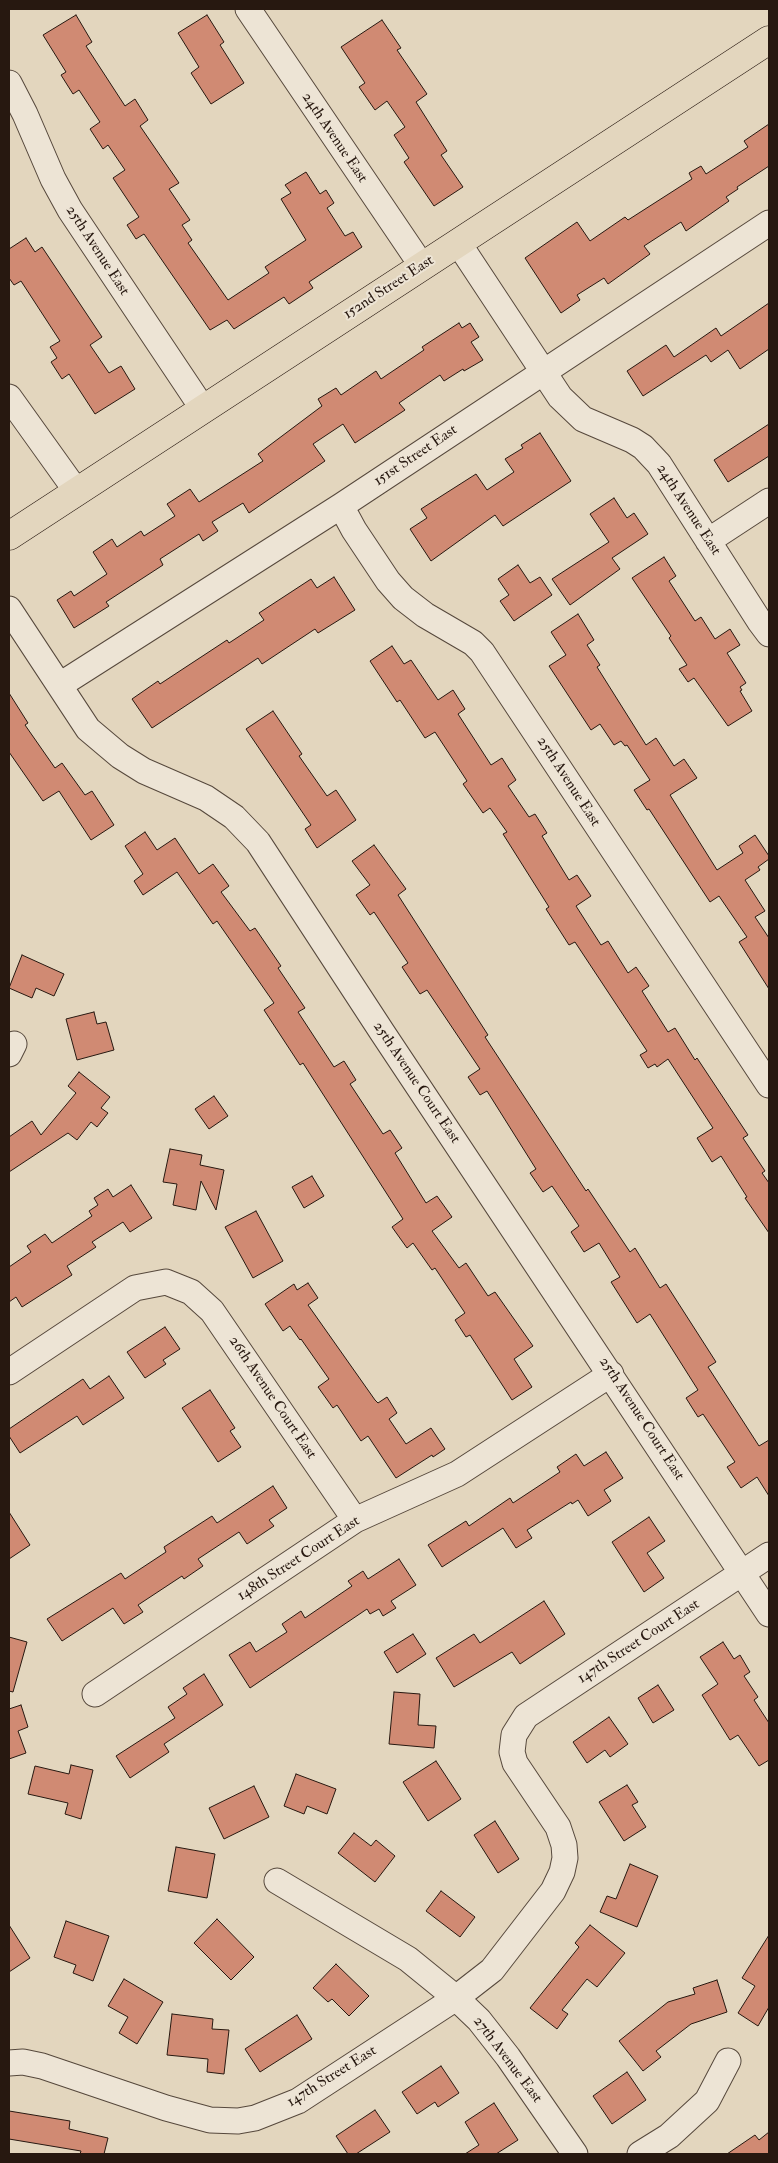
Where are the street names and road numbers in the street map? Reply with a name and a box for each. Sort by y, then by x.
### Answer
street label: 24th Avenue East [297,89,371,187]
street label: 25th Avenue East [61,203,133,299]
street label: 152nd Street East [341,252,437,324]
street label: 151st Street East [371,422,461,490]
street label: 24th Avenue East [652,461,724,559]
street label: 25th Avenue East [532,734,604,830]
street label: 25th Avenue Court East [369,1019,463,1147]
street label: 26th Avenue Court East [224,1333,320,1463]
street label: 25th Avenue Court East [594,1354,688,1484]
street label: 148th Street Court East [234,1513,364,1605]
street label: 147th Street Court East [575,1596,703,1688]
street label: 27th Avenue East [469,2013,545,2107]
street label: 147th Street East [284,2042,380,2112]

